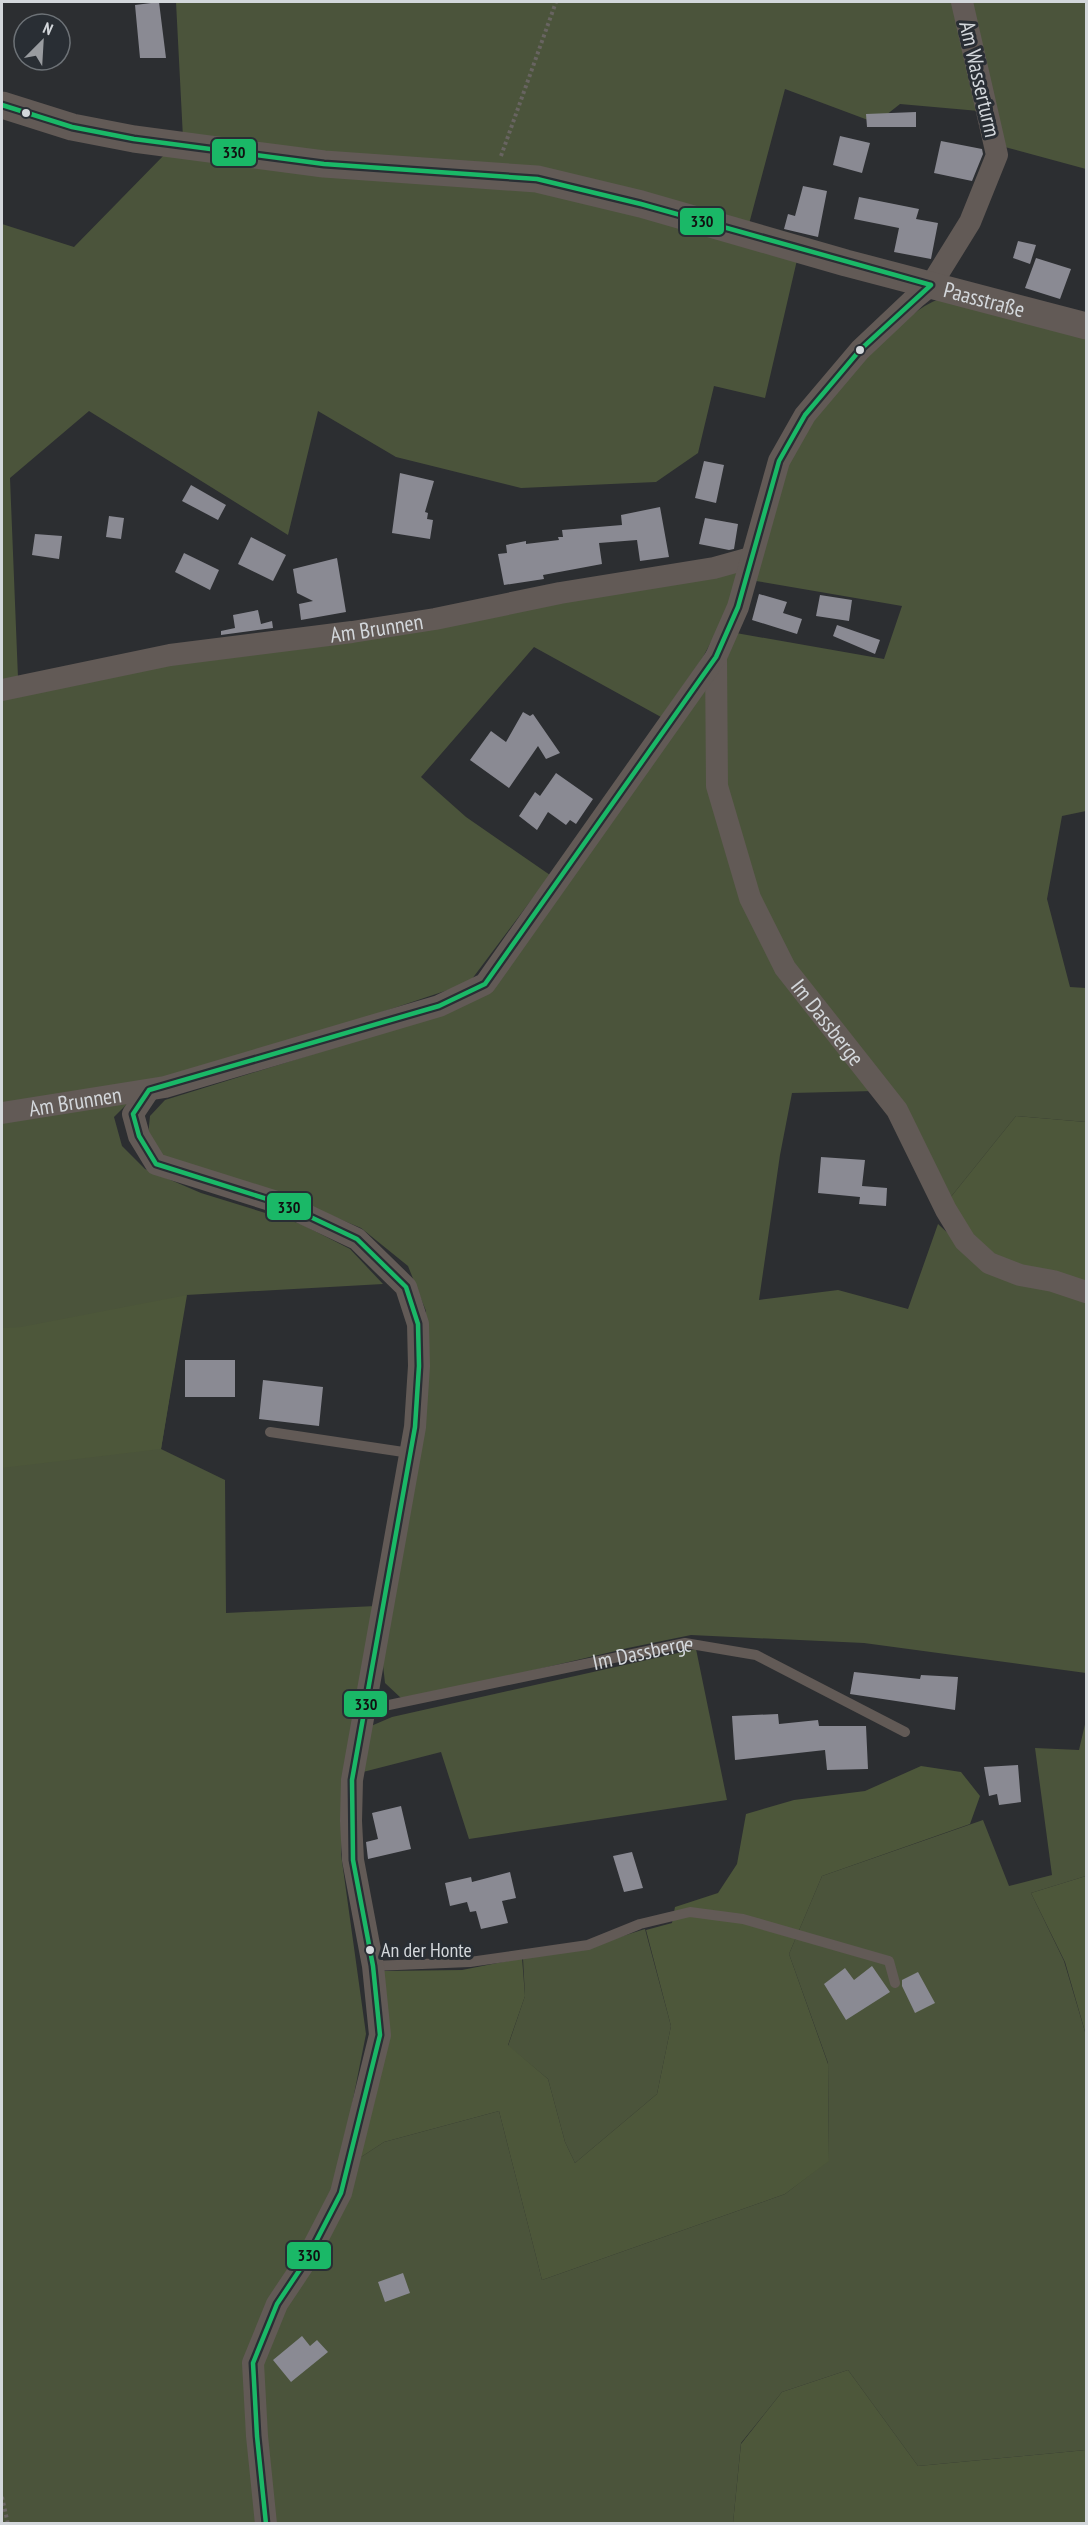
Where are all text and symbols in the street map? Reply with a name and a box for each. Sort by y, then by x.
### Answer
north arrow [12,12,72,72]
text: N [40,17,56,39]
street label: Am Wasserturm [953,18,1007,140]
unlabelled marker [20,107,32,119]
line badge: 330 [211,138,257,167]
text: 330 [223,142,246,162]
line badge: 330 [679,207,725,236]
text: 330 [691,211,714,231]
street label: Paasstraße [941,275,1028,323]
unlabelled marker [854,344,866,356]
street label: Am Brunnen [329,607,425,649]
street label: Im Dassberge [785,973,871,1071]
street label: Am Brunnen [27,1080,123,1123]
line badge: 330 [266,1192,312,1221]
text: 330 [278,1197,301,1217]
street label: Im Dassberge [590,1629,696,1676]
line badge: 330 [343,1690,388,1718]
text: 330 [355,1694,378,1714]
place label: An der Honte [381,1937,472,1963]
marker: An der Honte [364,1944,376,1956]
line badge: 330 [286,2241,332,2270]
text: 330 [298,2245,321,2265]

